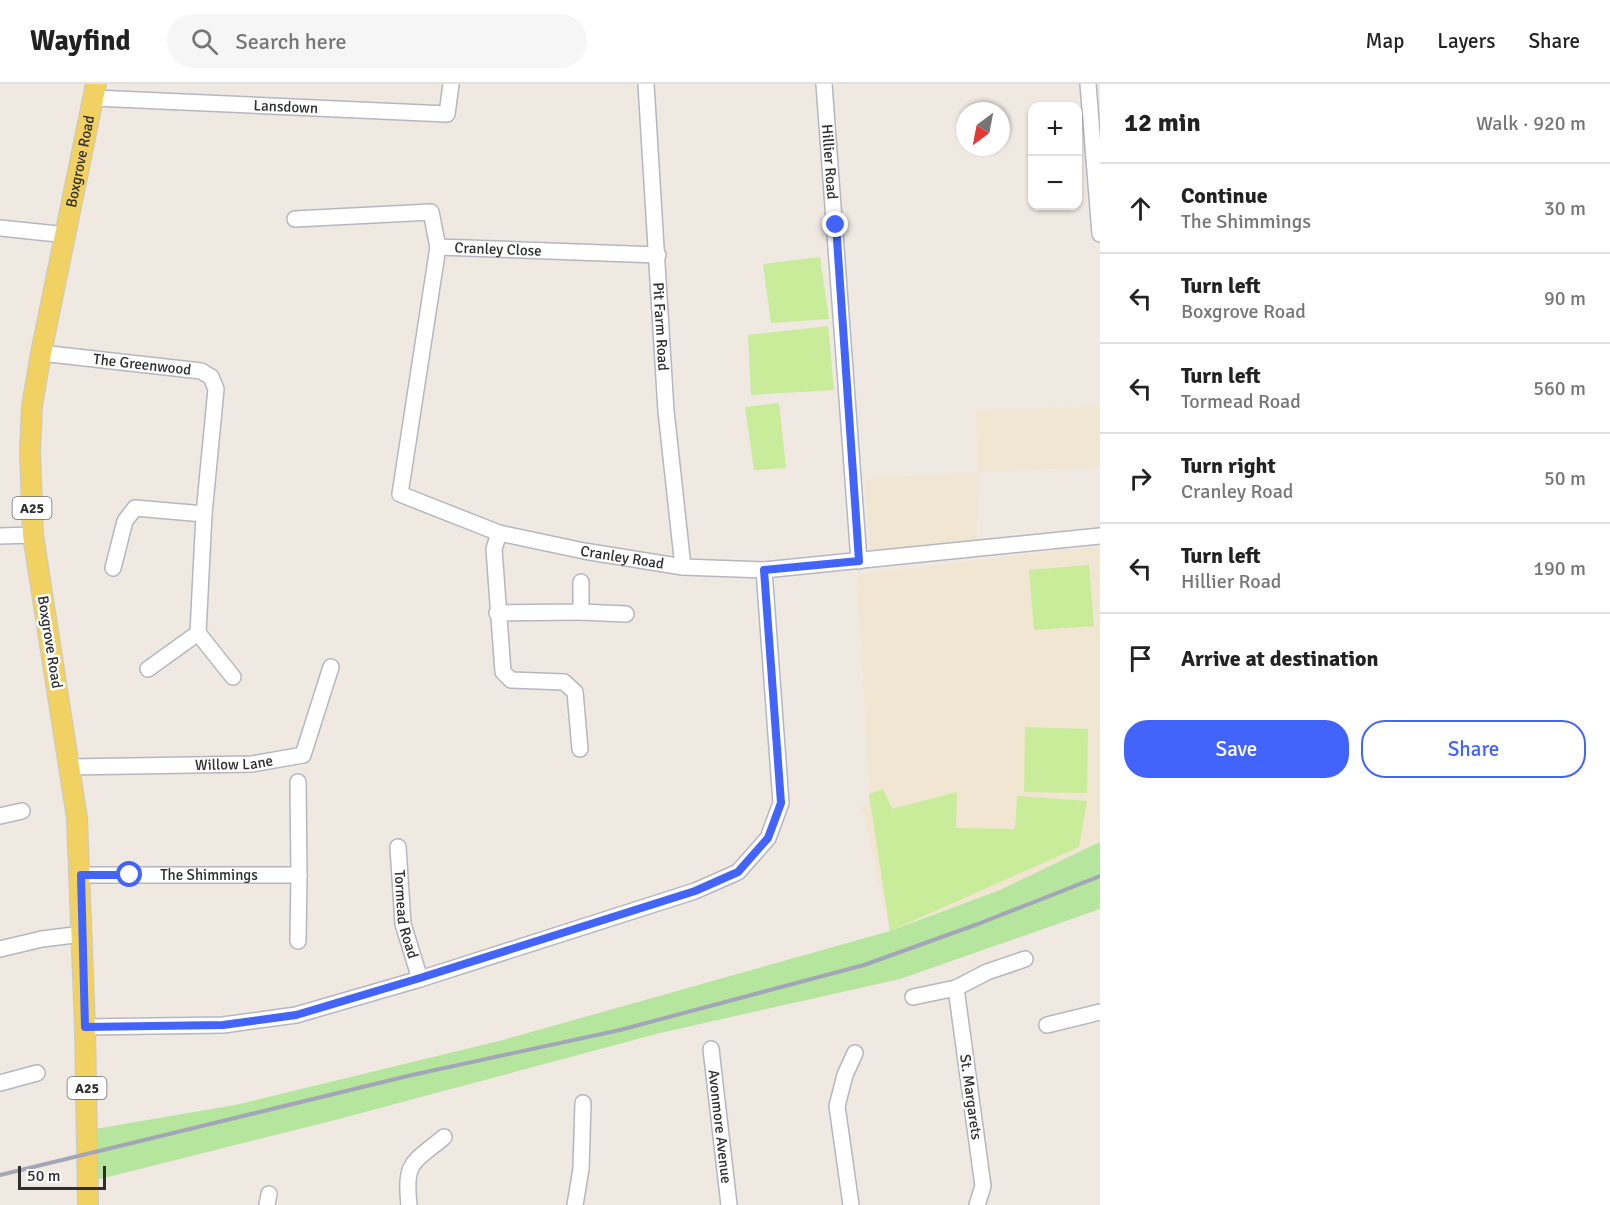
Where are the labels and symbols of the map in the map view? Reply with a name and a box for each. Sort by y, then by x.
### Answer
street label: Lansdown [253,96,319,117]
north arrow [956,102,1010,156]
street label: Boxgrove Road [62,114,98,209]
street label: Hillier Road [818,124,841,200]
route end [822,211,848,237]
street label: Cranley Close [454,239,542,260]
street label: Pit Farm Road [649,282,673,372]
street label: The Greenwood [92,350,192,379]
road number: A25 [12,497,51,519]
street label: Cranley Road [579,542,665,573]
street label: Boxgrove Road [34,594,66,690]
street label: Willow Lane [195,751,274,774]
route start [116,861,142,887]
street label: The Shimmings [160,866,258,884]
street label: Tormead Road [391,869,422,961]
street label: St. Margarets [956,1053,986,1141]
street label: Avonmore Avenue [704,1069,735,1184]
road number: A25 [68,1077,106,1099]
scale bar [18,1163,106,1190]

